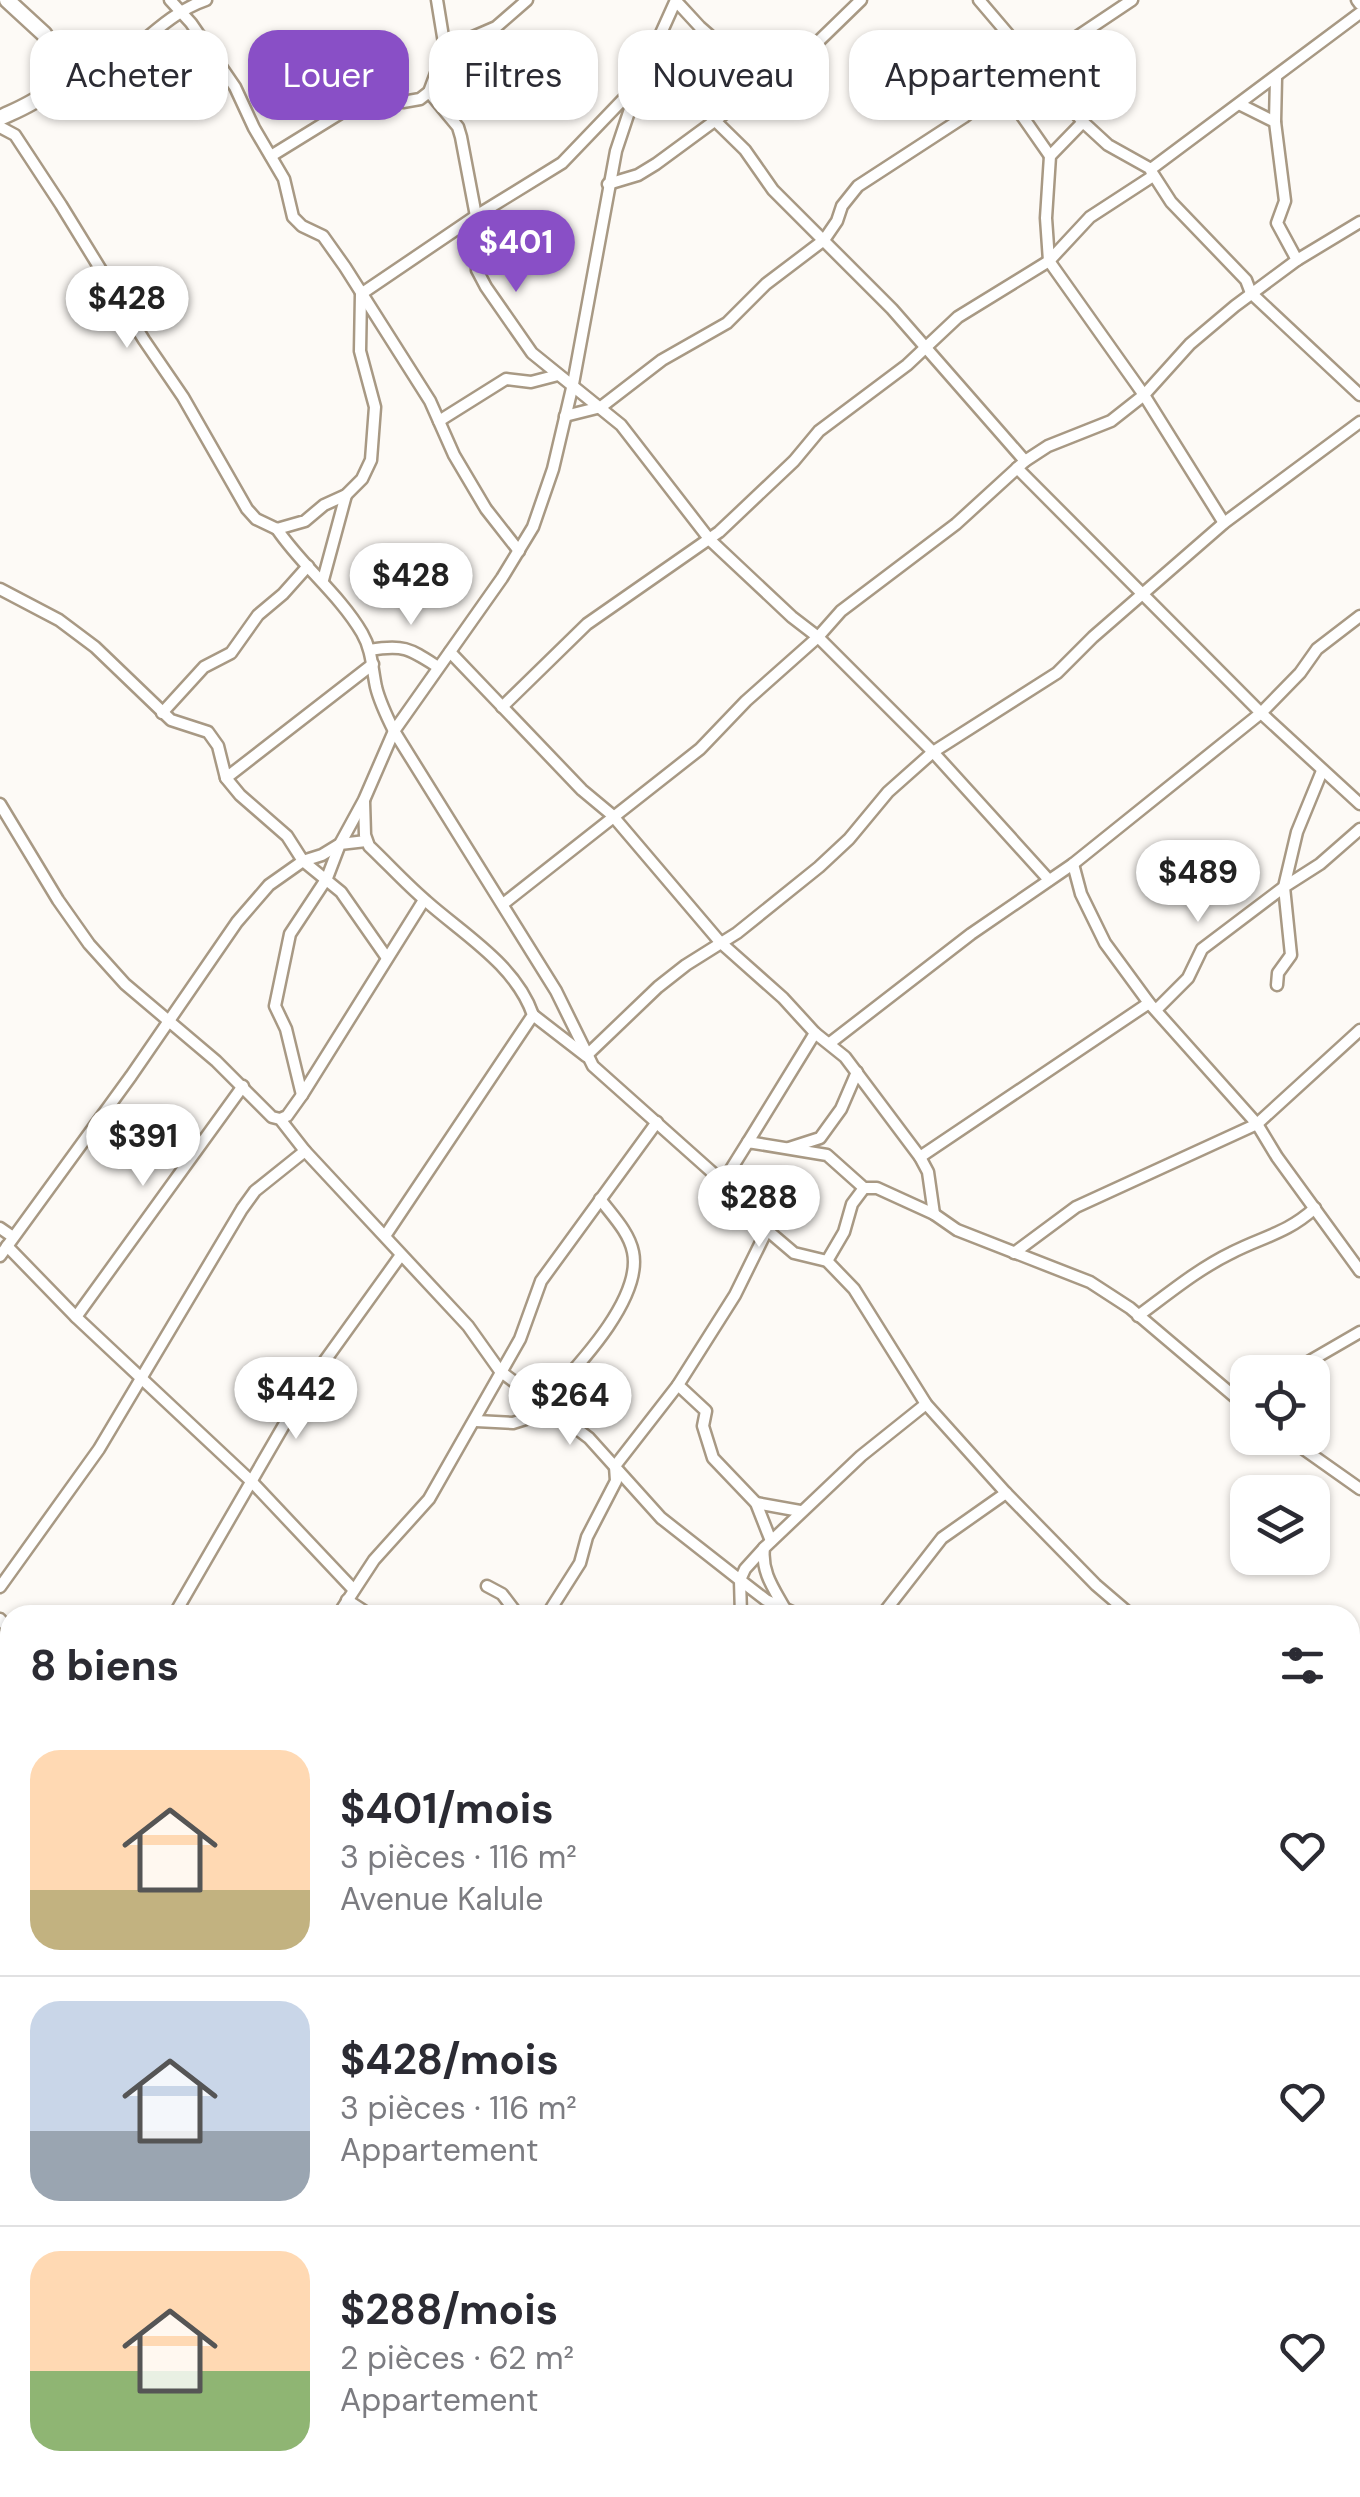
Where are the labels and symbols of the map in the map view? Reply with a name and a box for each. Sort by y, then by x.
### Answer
pin: $401 [457,210,575,295]
pin: $428 [68,266,186,351]
pin: $428 [352,543,470,628]
pin: $489 [1139,840,1257,925]
pin: $391 [84,1104,202,1189]
pin: $288 [700,1165,818,1250]
pin: $442 [237,1357,355,1442]
pin: $264 [511,1363,629,1448]

